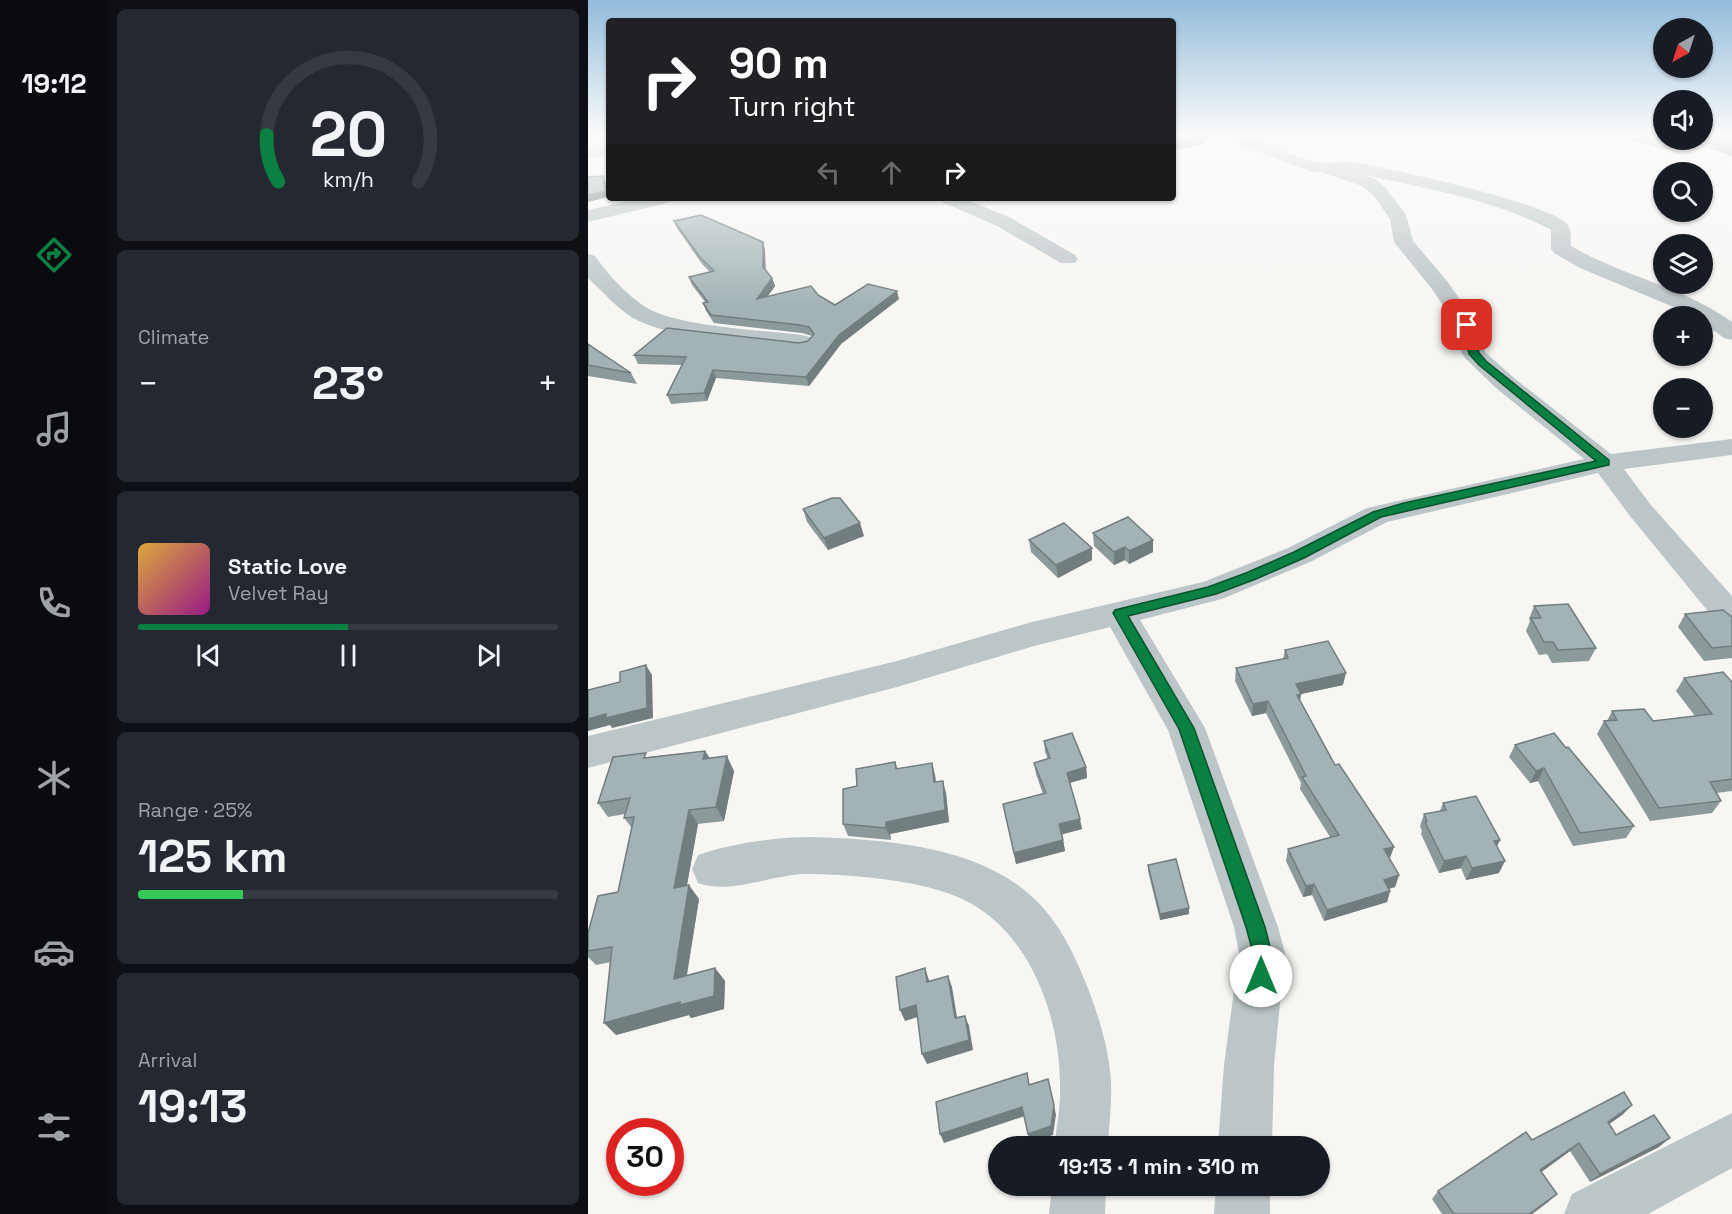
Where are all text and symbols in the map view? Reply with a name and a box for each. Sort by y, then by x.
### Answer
north arrow [1653,18,1713,78]
map controls [1653,18,1713,438]
text: 90 m [729,37,829,90]
icon: right [630,42,708,120]
text: 19:12 [21,66,87,101]
text: Turn right [729,89,856,124]
button: sound [1653,90,1713,150]
text: 20 [309,95,387,174]
icon: left [812,156,845,189]
icon: ahead [875,156,908,189]
icon: right [938,156,971,189]
button: search [1653,162,1713,222]
text: km/h [322,166,374,193]
icon: directions [33,234,75,276]
button: layers [1653,234,1713,294]
pin [1441,299,1492,350]
button: + [1653,306,1713,366]
icon: arrive [1450,308,1483,341]
text: Climate [138,324,209,350]
text: 23° [312,355,384,412]
text: − [138,363,158,405]
text: + [538,363,558,405]
button: − [1653,378,1713,438]
icon: music [33,408,75,450]
text: Static Love [228,552,347,580]
text: Velvet Ray [228,580,329,606]
icon: phone [33,582,75,624]
icon: previous [192,639,225,672]
icon: pause [332,639,365,672]
icon: next [472,639,505,672]
icon: climate [33,757,75,799]
text: Range · 25% [138,797,253,823]
text: 125 km [138,828,287,885]
icon: car [33,931,75,973]
position arrow [1229,944,1293,1008]
text: Arrival [138,1047,197,1073]
text: 19:13 [138,1078,247,1135]
icon: filters [33,1106,75,1148]
speed limit sign: 30 [606,1118,684,1196]
text: 19:13 · 1 min · 310 m [1059,1152,1259,1180]

